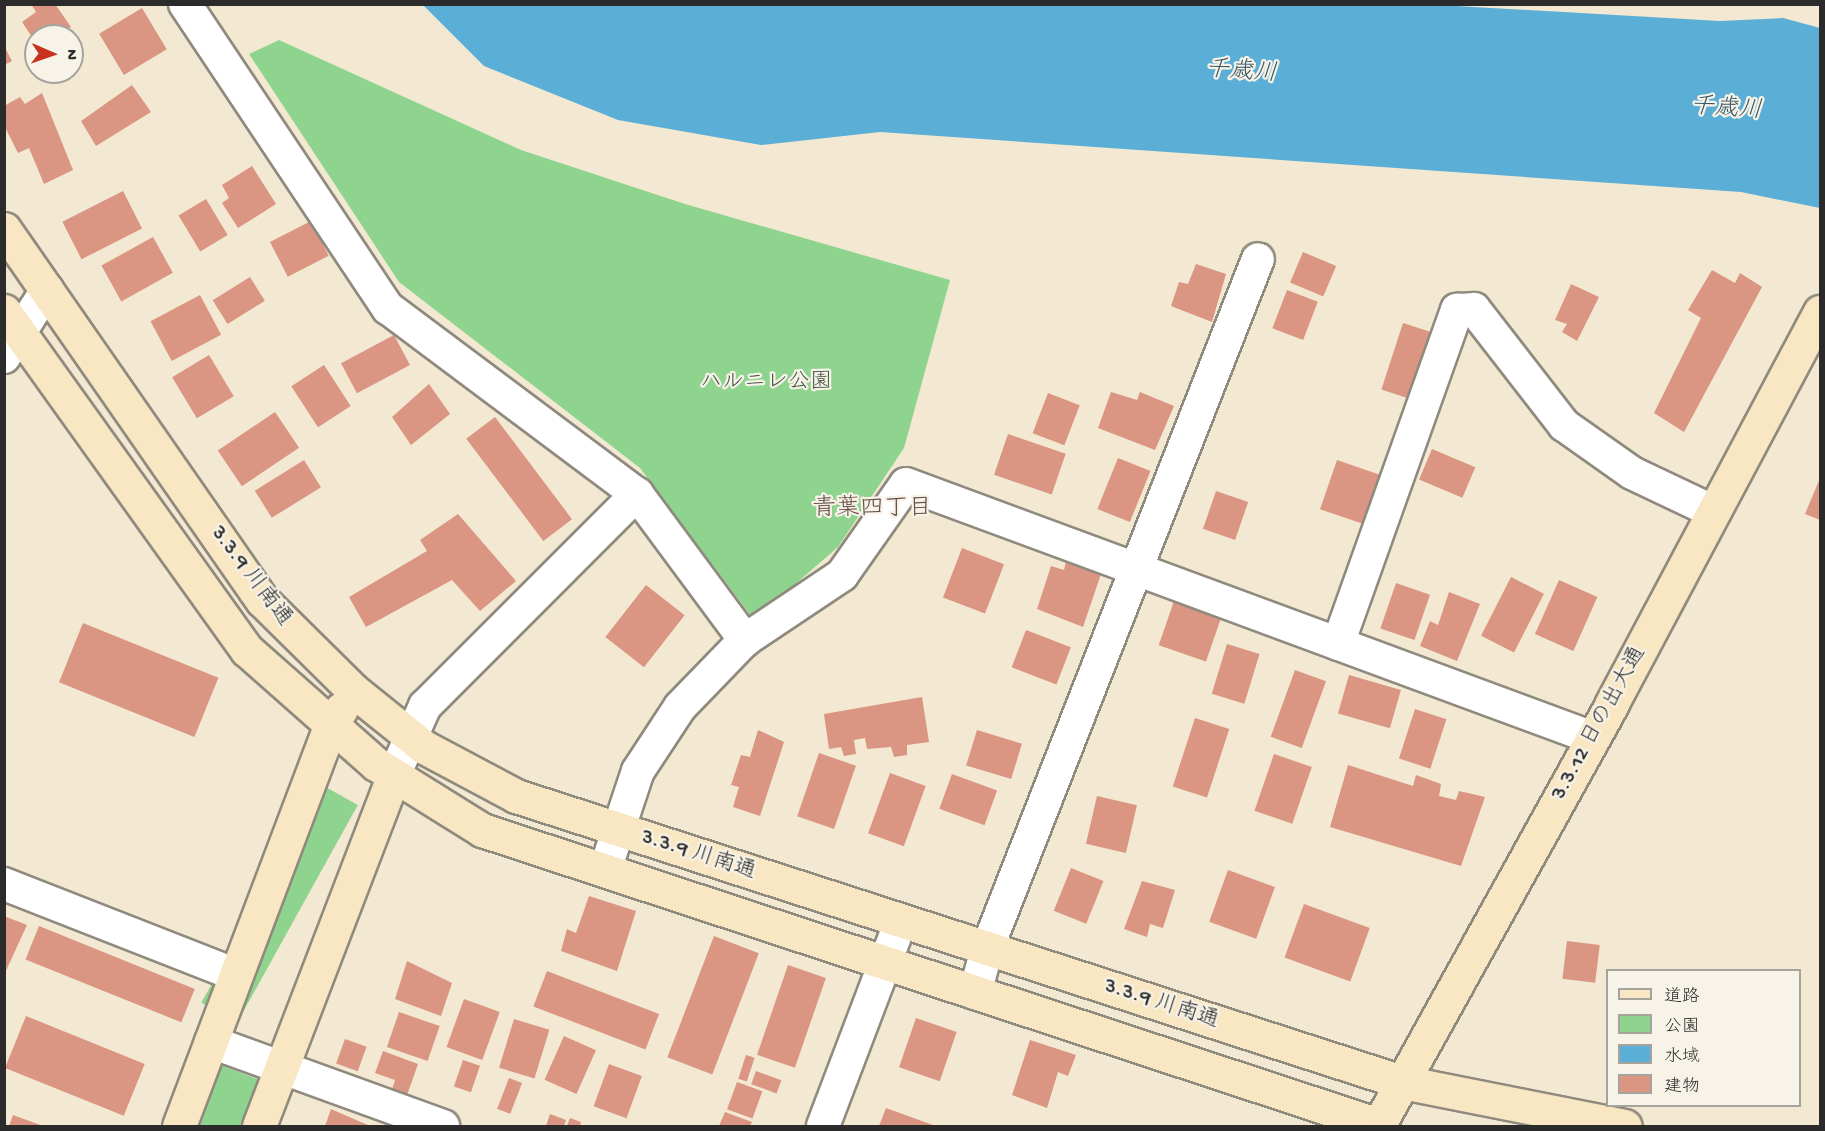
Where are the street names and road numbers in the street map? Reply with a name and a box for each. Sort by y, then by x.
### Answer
street label: 3.3.9 川南通 [204,522,296,632]
street label: 3.3.12 日の出大通 [1547,643,1653,805]
street label: 3.3.9 川南通 [637,825,759,887]
street label: 3.3.9 川南通 [1100,974,1222,1036]

